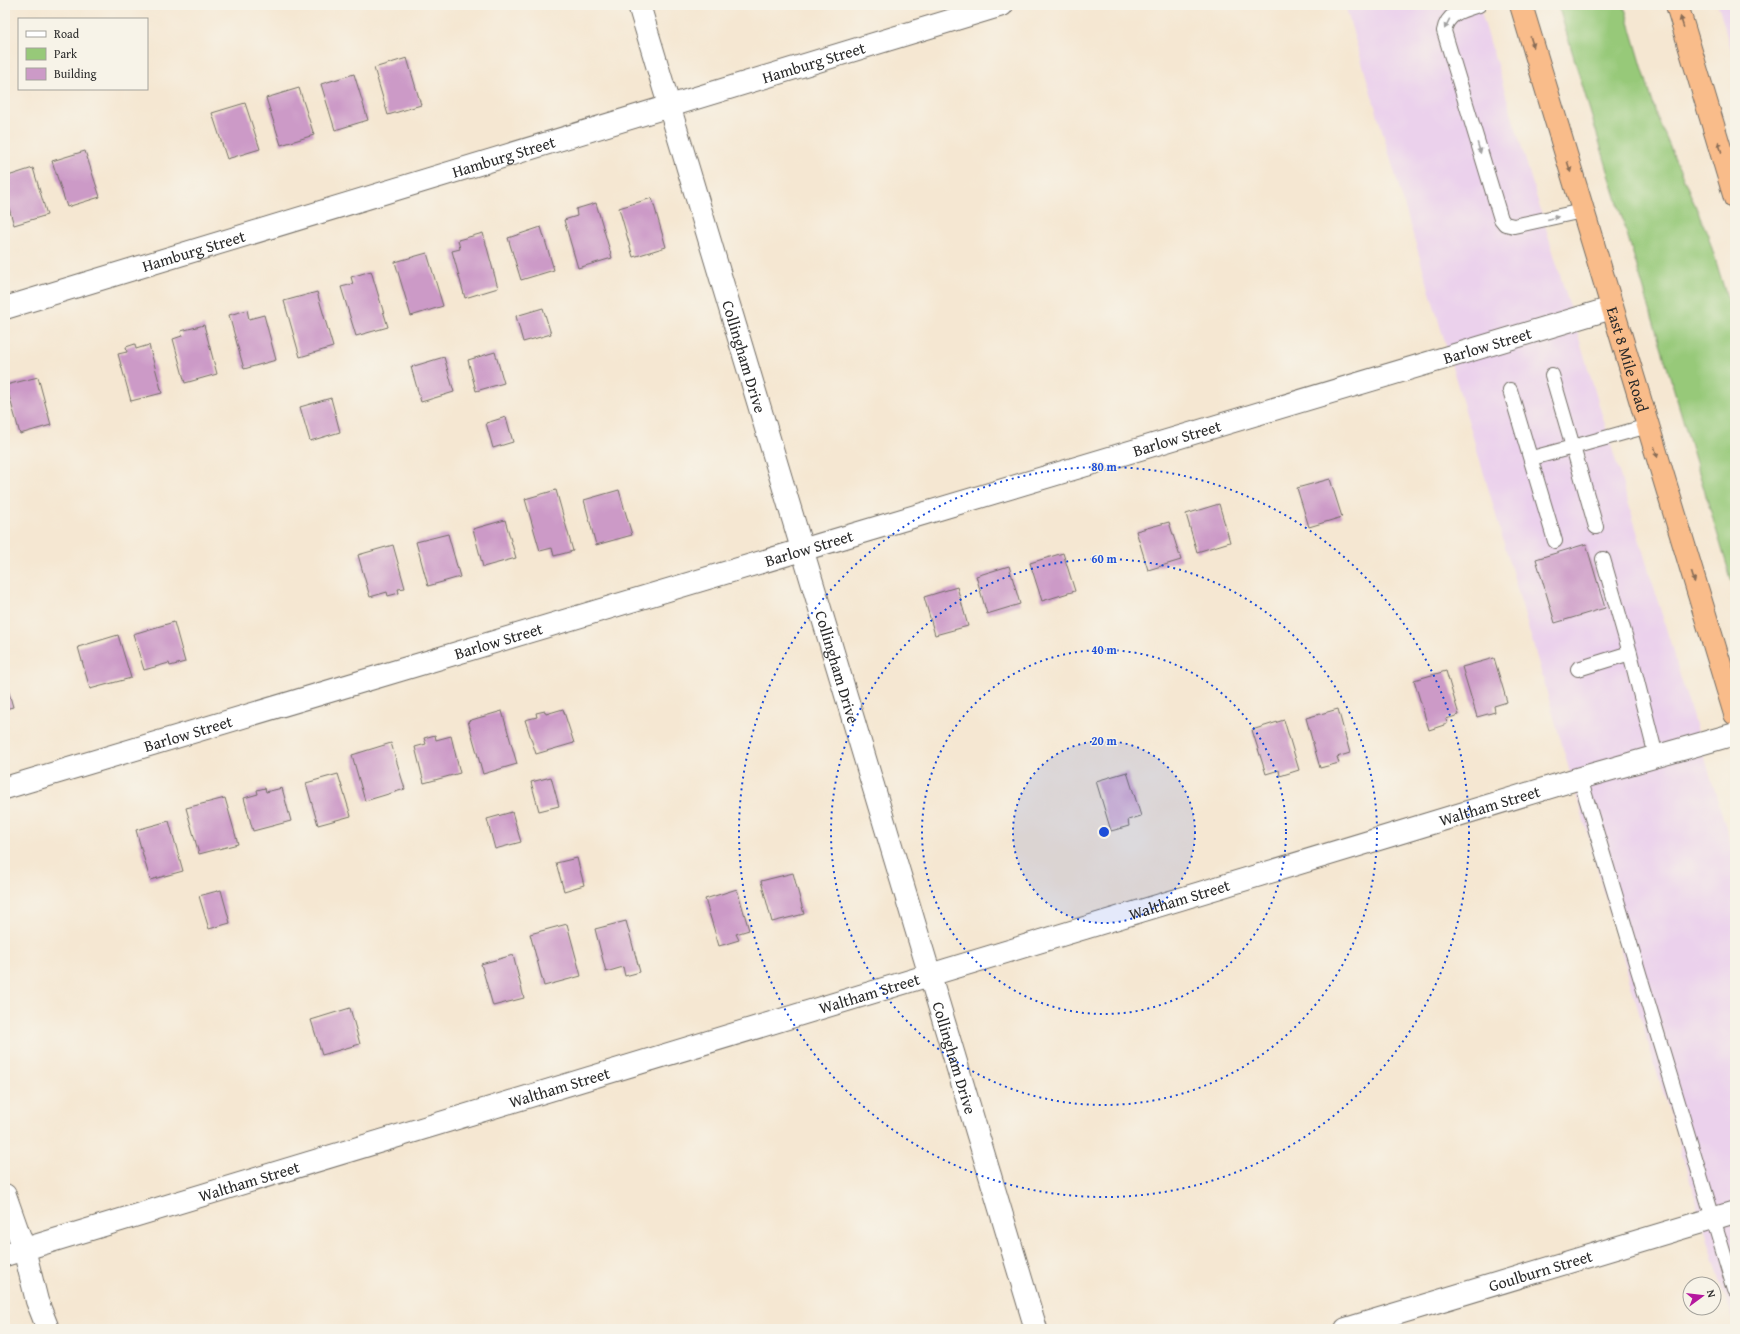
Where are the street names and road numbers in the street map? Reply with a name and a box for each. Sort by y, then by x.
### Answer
street label: Hamburg Street [759,35,868,89]
street label: Hamburg Street [449,129,558,184]
street label: Hamburg Street [139,224,248,278]
street label: Collingham Drive [716,297,773,416]
street label: East 8 Mile Road [1601,304,1655,415]
street label: Barlow Street [1440,321,1535,370]
street label: Barlow Street [1130,413,1224,463]
street label: Barlow Street [762,523,856,572]
street label: Collingham Drive [809,608,866,726]
street label: Barlow Street [451,616,546,665]
street label: Barlow Street [141,709,235,758]
street label: Waltham Street [1436,779,1543,832]
street label: Waltham Street [1126,873,1233,926]
street label: Waltham Street [816,967,923,1020]
street label: Collingham Drive [926,998,983,1117]
street label: Waltham Street [506,1060,613,1114]
street label: Waltham Street [196,1154,303,1208]
street label: Goulburn Street [1486,1243,1596,1297]

